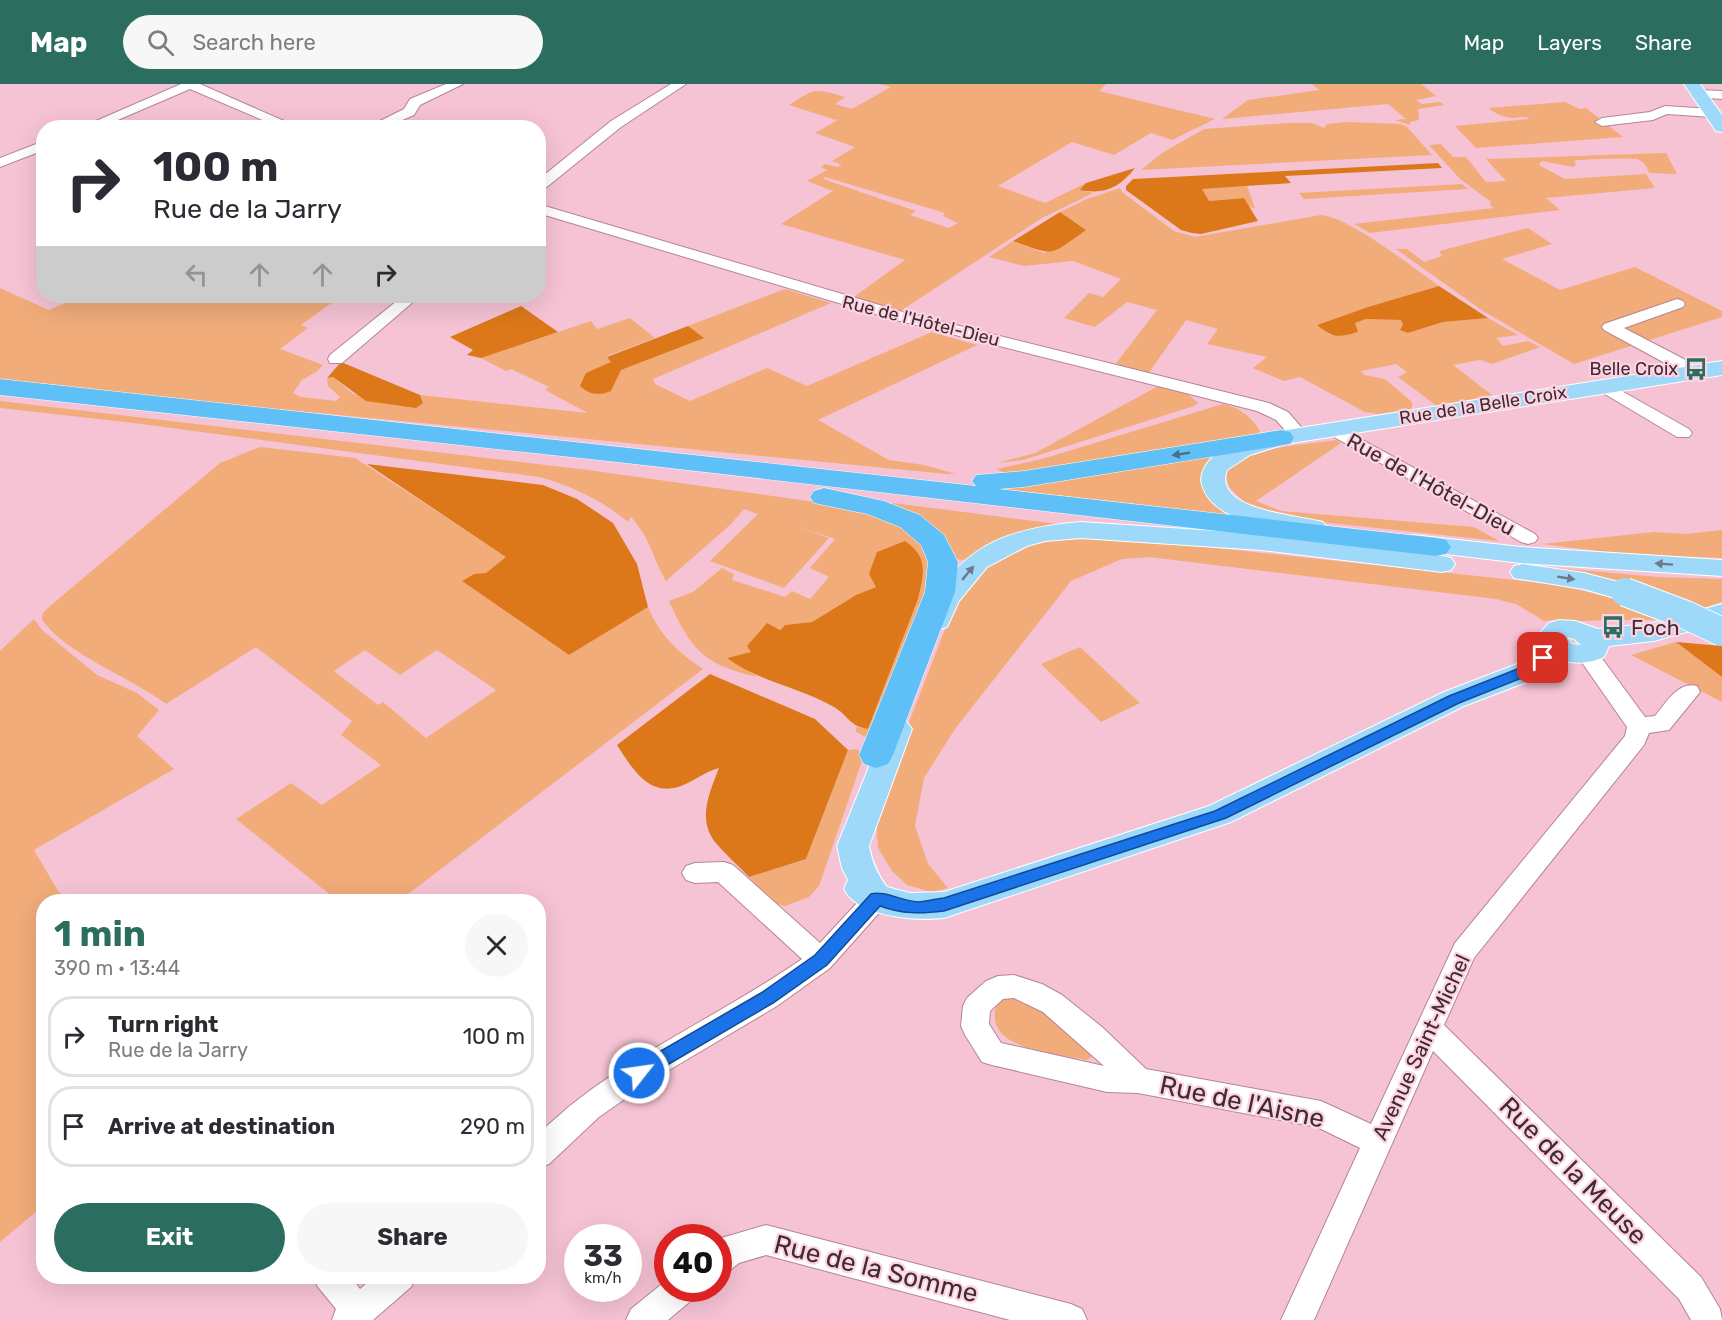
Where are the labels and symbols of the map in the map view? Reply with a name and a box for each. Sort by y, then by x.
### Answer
street label: Rue de l'Hôtel-Dieu [840,291,1002,351]
bus stop icon: Belle Croix [1683,356,1709,382]
place label: Belle Croix [1590,358,1678,380]
street label: Rue de la Belle Croix [1398,381,1569,429]
street label: Rue de l'Hôtel-Dieu [1343,427,1519,541]
one-way arrow [1172,450,1191,459]
one-way arrow [1654,560,1673,569]
one-way arrow [961,566,974,581]
one-way arrow [1556,574,1575,583]
bus stop icon: Foch [1600,614,1626,640]
place label: Foch [1631,615,1679,640]
pin [1517,632,1568,683]
street label: Avenue Saint-Michel [1367,950,1475,1144]
position arrow [607,1041,671,1105]
street label: Rue de l'Aisne [1157,1069,1327,1135]
street label: Rue de la Meuse [1493,1091,1653,1251]
speed limit sign: 40 [654,1224,732,1302]
street label: Rue de la Somme [771,1229,981,1309]

